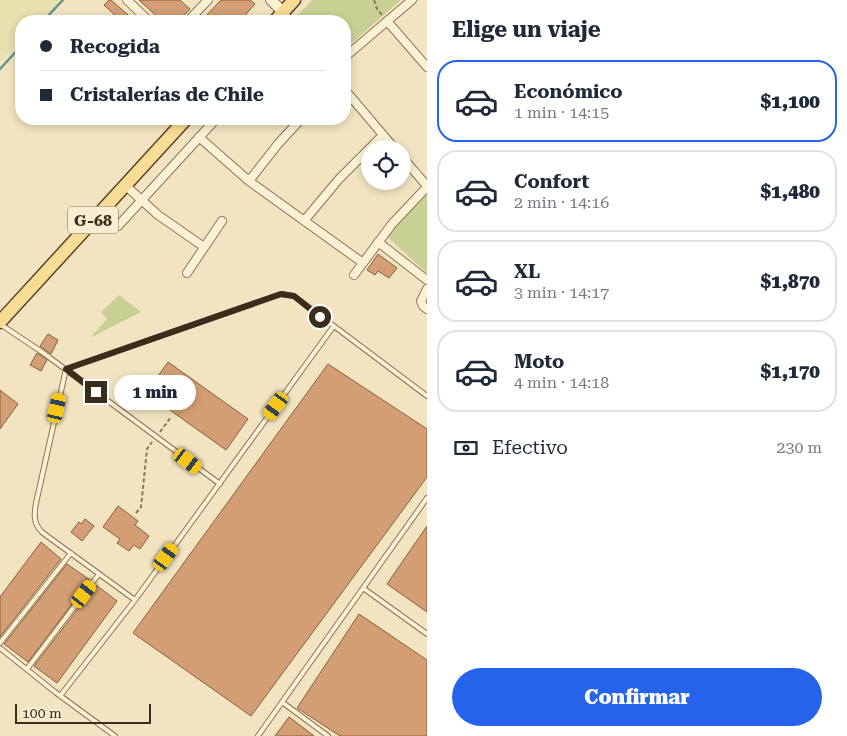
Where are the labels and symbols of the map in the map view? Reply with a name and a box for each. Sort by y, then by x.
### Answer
road number: G-68 [68,206,118,234]
route start [309,306,331,328]
callout: 1 min [114,374,196,410]
route end [85,381,107,403]
car [261,389,290,423]
car [46,392,67,424]
car [171,446,204,476]
car [151,540,180,574]
car [68,578,99,610]
scale bar [15,701,151,724]

